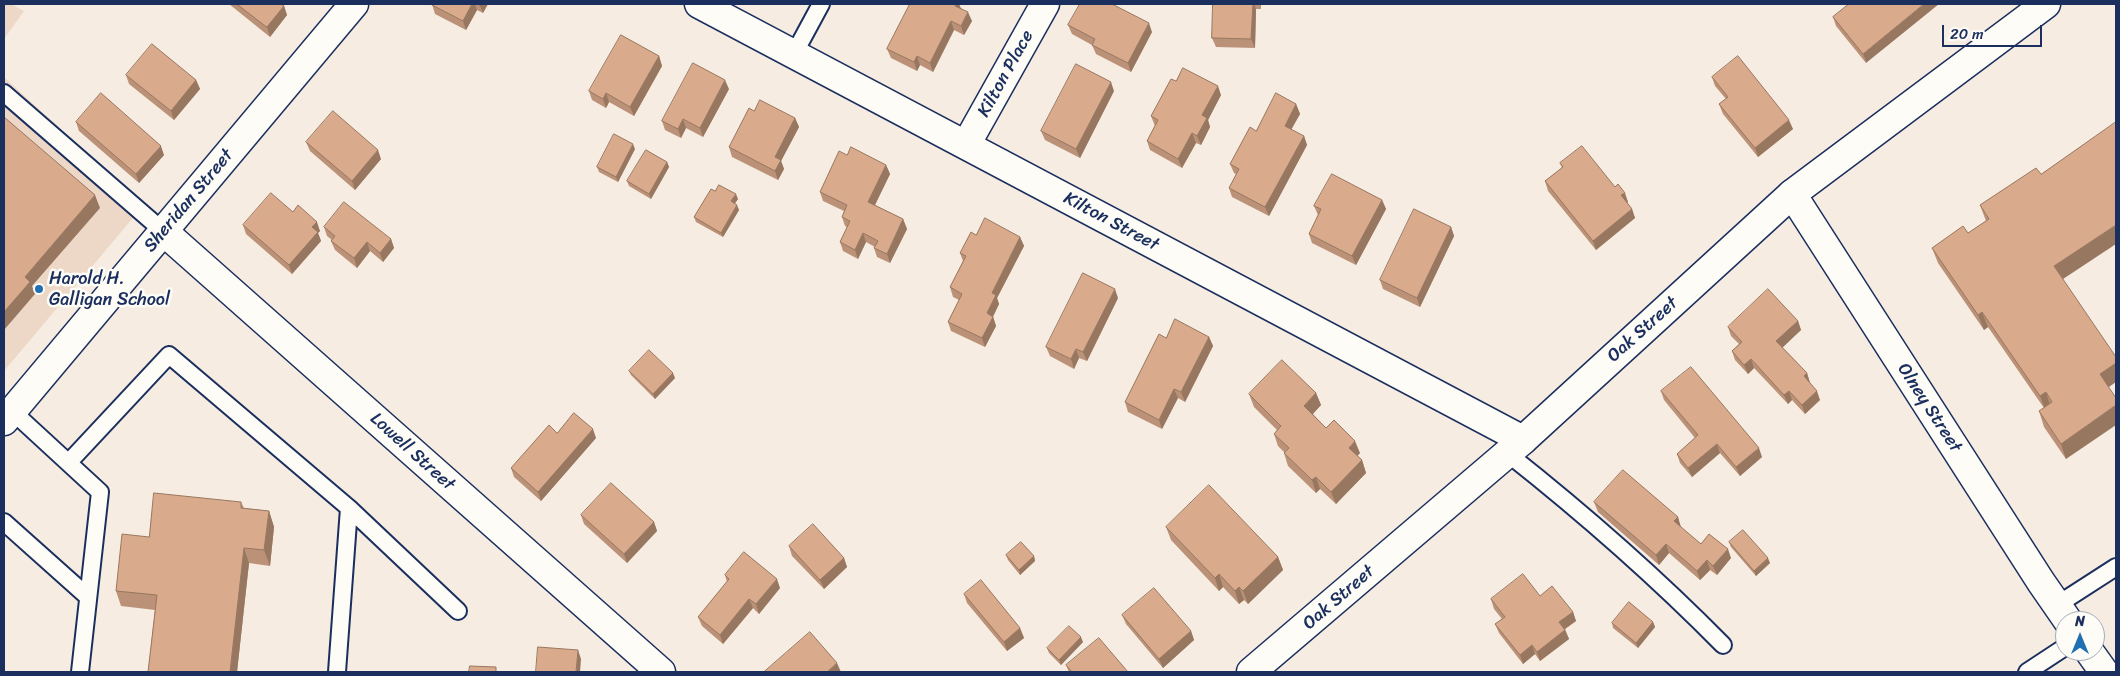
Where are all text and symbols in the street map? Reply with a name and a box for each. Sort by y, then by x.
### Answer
scale bar [1945,15,2045,47]
text: 20 m [1950,21,1984,47]
street label: Kilton Place [973,27,1039,121]
street label: Sheridan Street [140,145,238,257]
street label: Kilton Street [1060,188,1162,256]
place label: Harold H. Galligan School [49,268,170,310]
marker: Harold H. Galligan School [33,283,45,295]
street label: Oak Street [1603,293,1683,367]
street label: Olney Street [1892,359,1966,457]
street label: Lowell Street [365,408,459,496]
street label: Oak Street [1299,561,1379,635]
text: N [2075,609,2085,634]
north arrow [2055,611,2105,661]

